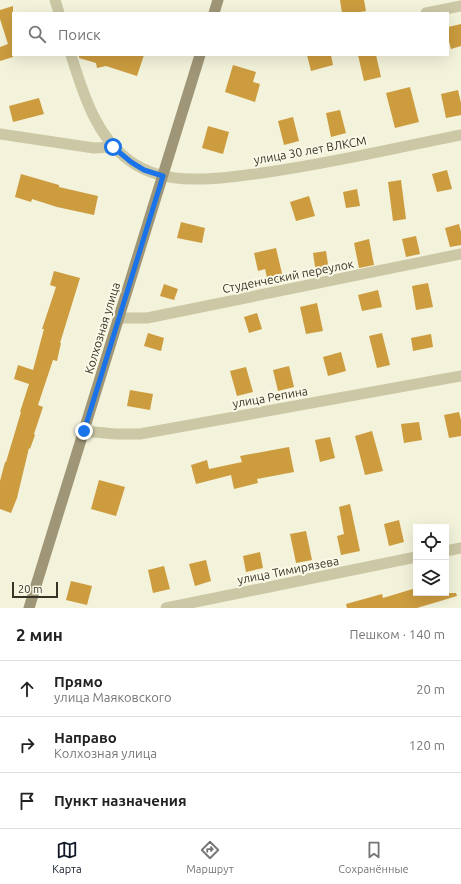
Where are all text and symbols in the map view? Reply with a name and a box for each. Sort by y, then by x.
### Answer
search box [12,12,449,56]
icon: search [26,23,48,45]
text: Поиск [58,26,101,43]
street label: улица 30 лет ВЛКСМ [253,134,367,166]
route start [104,138,122,156]
street label: Студенческий переулок [221,257,355,295]
street label: Колхозная улица [82,281,122,375]
street label: улица Репина [231,384,309,410]
route end [75,422,93,440]
map controls [413,524,449,596]
button: locate [413,524,449,560]
street label: улица Тимирязева [236,554,340,586]
button: layers [413,560,449,596]
scale bar [12,580,58,599]
text: 20 m [18,583,42,595]
text: 2 мин [16,625,63,644]
text: Пешком · 140 m [349,627,445,641]
text: Прямо [54,673,103,690]
icon: ahead [16,678,38,700]
text: 20 m [416,682,445,696]
text: улица Маяковского [54,690,172,704]
text: Направо [54,729,117,746]
icon: right [16,734,38,756]
text: 120 m [409,738,445,752]
text: Колхозная улица [54,746,157,760]
icon: arrive [16,790,38,812]
text: Пункт назначения [54,792,187,809]
tab: Карта [52,839,82,875]
tab: Маршрут [186,839,234,875]
tab: Сохранённые [338,839,409,875]

